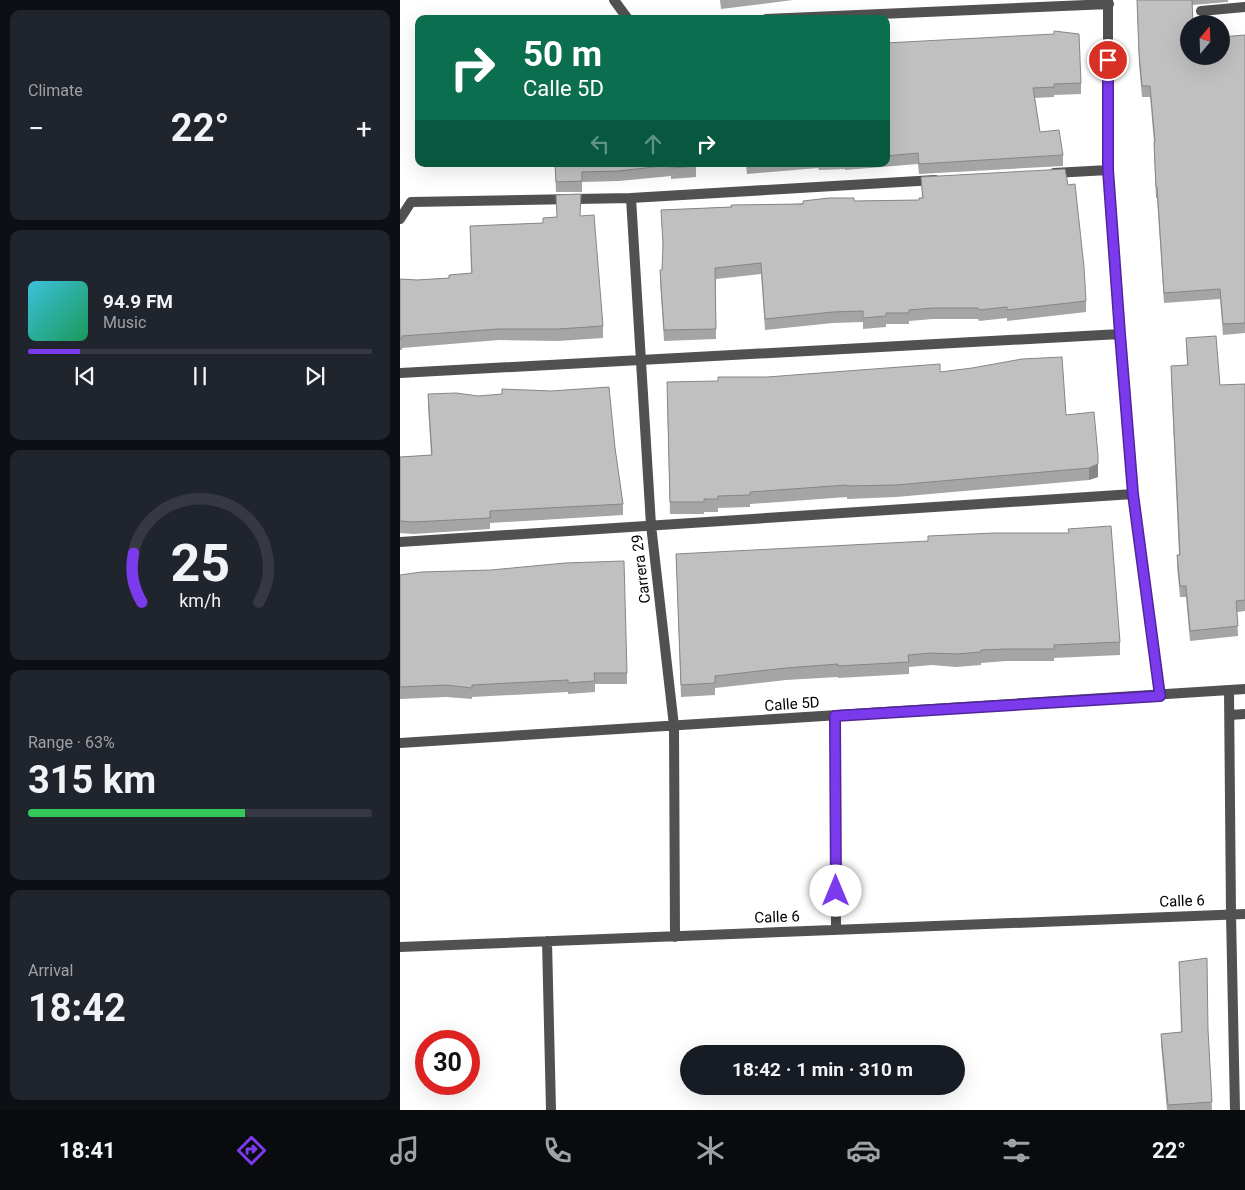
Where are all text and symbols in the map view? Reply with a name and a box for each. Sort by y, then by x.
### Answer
north arrow [1180,15,1230,65]
map controls [1180,15,1230,65]
text: 50 m [523,34,602,75]
icon: right [440,35,505,100]
pin [1087,39,1129,81]
icon: arrive [1094,46,1122,74]
text: Calle 5D [523,76,604,101]
text: Climate [28,81,83,100]
text: 22° [171,106,229,150]
text: − [28,112,44,145]
text: + [356,112,372,145]
icon: left [586,130,614,158]
icon: ahead [639,130,667,158]
icon: right [692,130,720,158]
text: 94.9 FM [103,290,173,313]
text: Music [103,313,146,332]
icon: previous [71,362,99,390]
icon: pause [186,362,214,390]
icon: next [301,362,329,390]
text: 25 [170,533,230,594]
street label: Carrera 29 [628,533,654,605]
text: km/h [179,590,221,611]
street label: Calle 5D [764,693,820,715]
text: Range · 63% [28,733,115,752]
text: 315 km [28,758,156,802]
position arrow [809,864,861,916]
street label: Calle 6 [1159,891,1205,911]
street label: Calle 6 [754,907,800,927]
text: Arrival [28,961,73,980]
text: 18:42 [28,986,126,1030]
speed limit sign: 30 [415,1030,480,1095]
text: 18:42 · 1 min · 310 m [732,1058,913,1081]
icon: directions [234,1133,269,1168]
icon: music [387,1133,422,1168]
icon: phone [540,1133,575,1168]
icon: climate [693,1133,728,1168]
icon: car [846,1133,881,1168]
icon: filters [999,1133,1034,1168]
text: 18:41 [59,1138,116,1163]
text: 22° [1152,1138,1186,1163]

